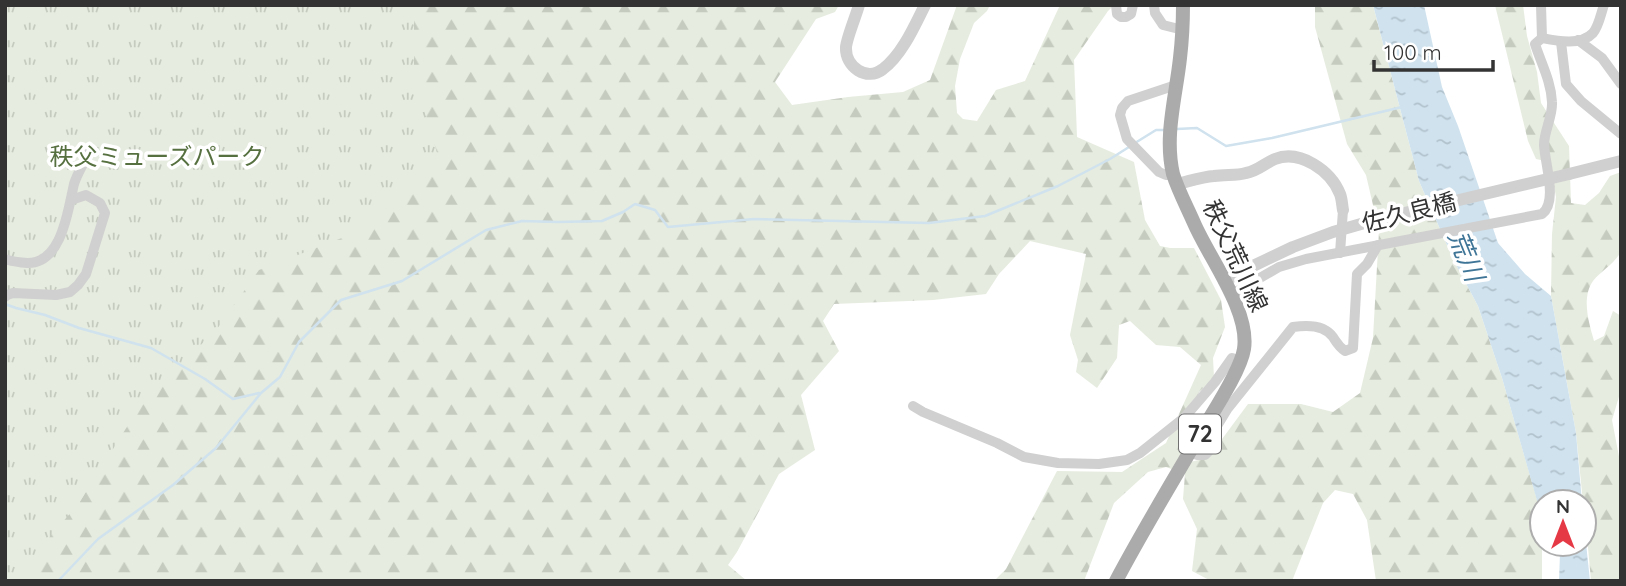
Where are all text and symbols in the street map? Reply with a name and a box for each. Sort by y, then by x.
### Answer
scale bar [1374,28,1493,72]
text: 100 m [1384,39,1442,65]
park label: 秩父ミューズパーク [50,141,264,171]
street label: 佐久良橋 [1359,186,1459,238]
street label: 秩父荒川線 [1197,195,1275,316]
water label: 荒川 [1441,226,1493,289]
road number: 72 [1179,414,1221,454]
north arrow [1528,488,1598,558]
text: N [1556,494,1570,518]

